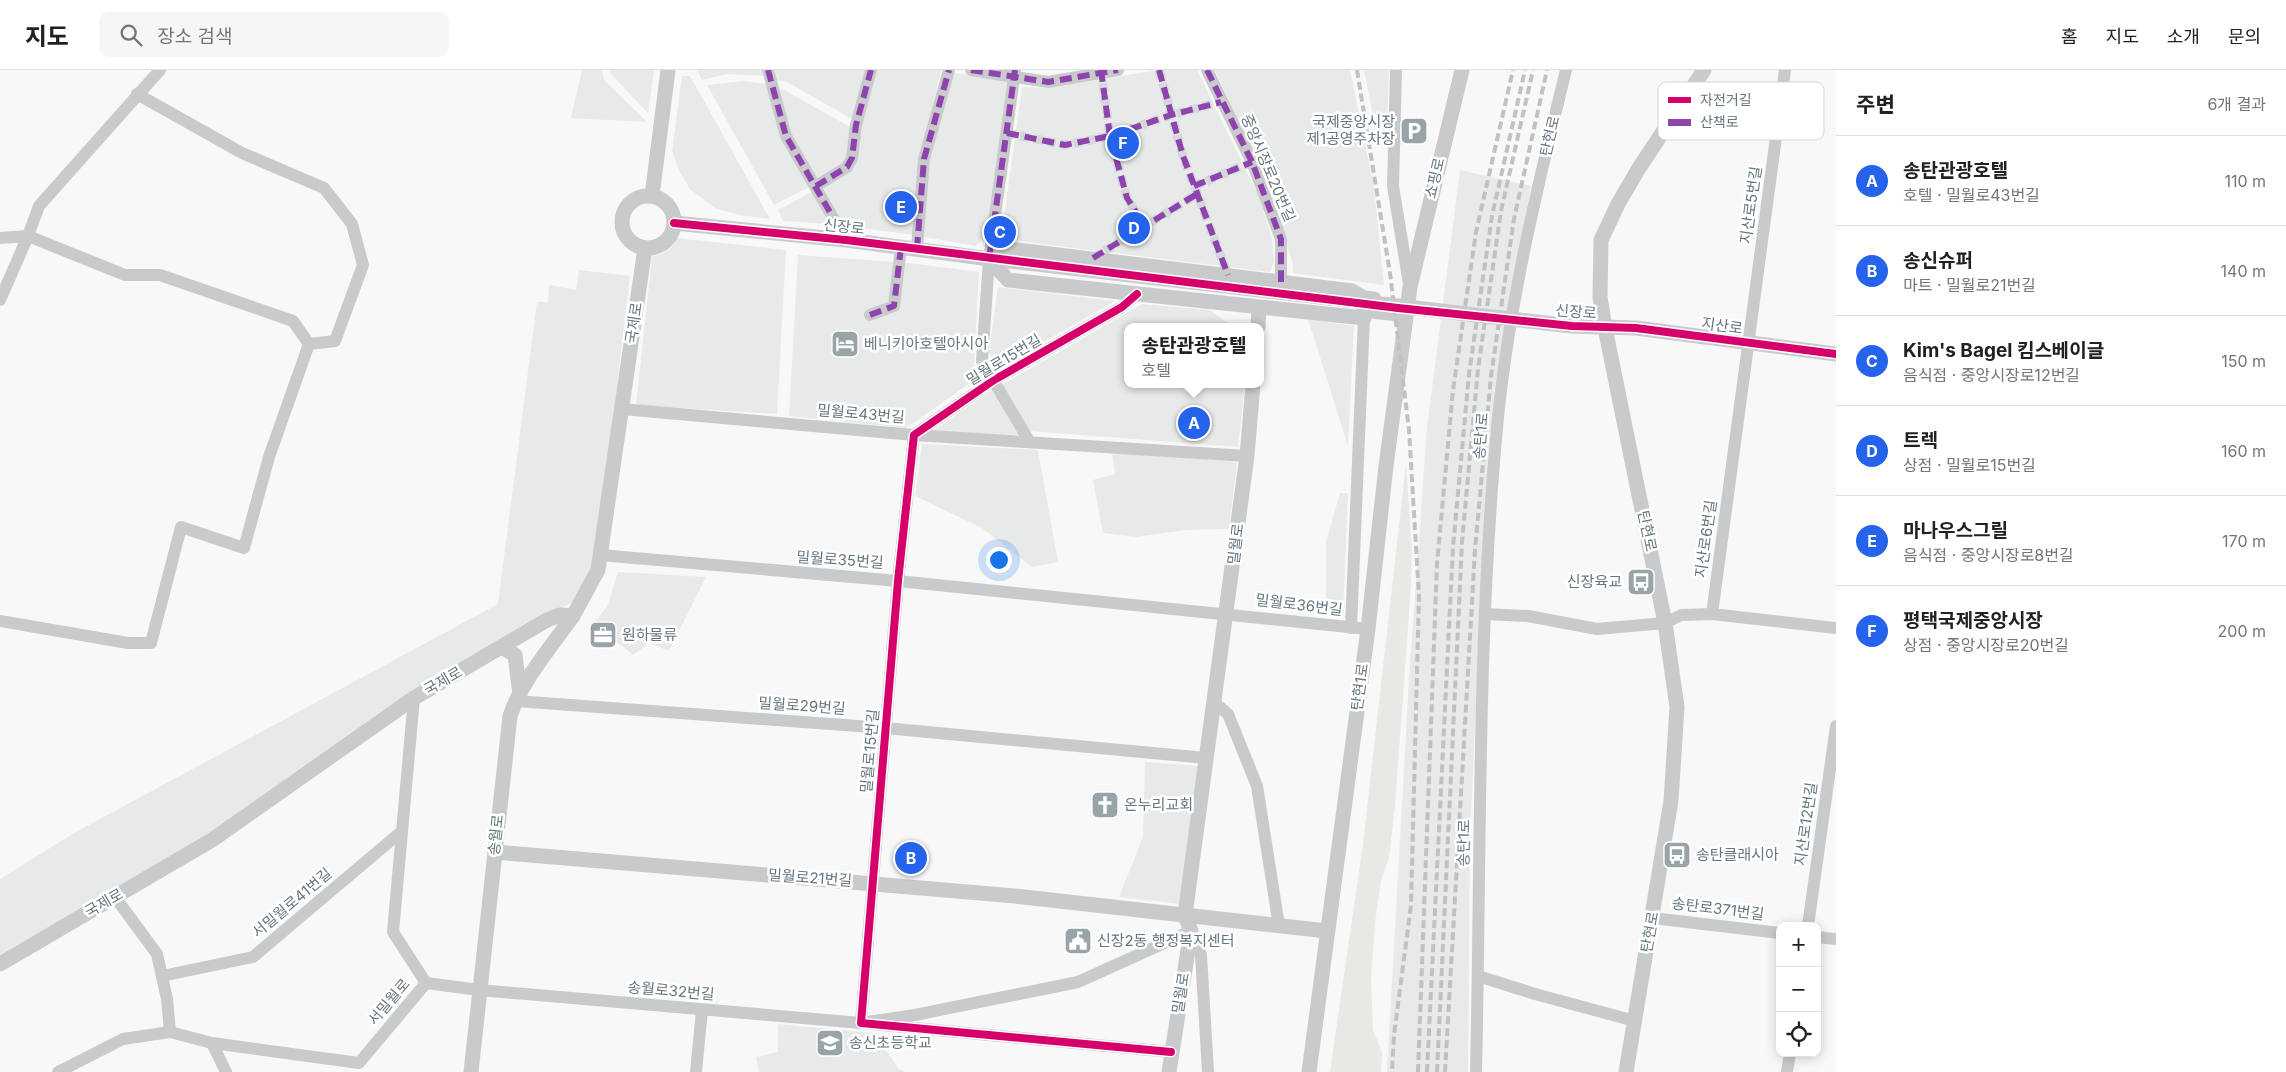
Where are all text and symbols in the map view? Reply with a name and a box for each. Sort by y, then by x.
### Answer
search box [99,12,449,57]
icon: search [117,21,145,49]
text: 지도 [25,22,69,51]
text: 장소 검색 [157,25,232,48]
text: 홈 [2061,26,2078,47]
text: 지도 [2106,26,2139,47]
text: 소개 [2167,26,2200,47]
text: 문의 [2228,26,2261,47]
legend [1658,82,1824,140]
text: 자전거길 [1700,91,1752,108]
text: 주변 [1856,92,1895,117]
text: 6개 결과 [2207,94,2266,114]
street label: 중앙시장로20번길 [1237,111,1300,225]
place label: 국제중앙시장 제1공영주차장 [1306,112,1395,148]
text: 산책로 [1700,113,1739,130]
street label: 탄현로 [1536,114,1563,158]
parking icon: 국제중앙시장 제1공영주차장 [1399,116,1429,146]
pin: F [1107,124,1139,162]
street label: 쇼핑로 [1421,156,1448,200]
text: 송탄관광호텔 [1903,159,2008,182]
street label: 지산로5번길 [1736,165,1765,245]
text: A [1866,171,1878,191]
text: 110 m [2224,171,2266,191]
text: 호텔 · 밀월로43번길 [1903,185,2040,205]
pin: E [885,188,917,226]
pin: D [1118,209,1150,247]
pin: C [984,213,1016,251]
street label: 신장로 [822,215,866,238]
text: 송신슈퍼 [1903,249,1973,272]
text: B [1867,261,1877,281]
text: 140 m [2221,261,2266,281]
text: 마트 · 밀월로21번길 [1903,275,2036,295]
street label: 국제로 [621,301,646,345]
street label: 신장로 [1555,301,1597,322]
street label: 지산로 [1700,313,1744,338]
popup [1124,323,1264,388]
hotel icon: 베니키아호텔아시아 [830,329,860,359]
street label: 밀월로15번길 [963,330,1045,389]
place label: 베니키아호텔아시아 [864,334,988,353]
text: 송탄관광호텔 [1142,334,1246,357]
text: Kim's Bagel 킴스베이글 [1903,339,2104,362]
text: C [1866,351,1878,371]
text: 150 m [2221,351,2266,371]
text: 호텔 [1142,360,1171,380]
text: 음식점 · 중앙시장로12번길 [1903,365,2080,385]
street label: 밀월로43번길 [816,400,906,427]
pin: A [1178,404,1210,442]
street label: 송탄1로 [1469,411,1492,460]
text: 트렉 [1903,429,1938,452]
text: D [1866,441,1878,461]
text: 160 m [2221,441,2266,461]
text: 상점 · 밀월로15번길 [1903,455,2036,475]
street label: 지산로6번길 [1691,499,1720,579]
street label: 탄현로 [1634,509,1661,553]
text: 마나우스그릴 [1903,519,2008,542]
street label: 밀월로 [1224,522,1247,566]
text: E [1867,531,1877,551]
text: 170 m [2222,531,2266,551]
text: 음식점 · 중앙시장로8번길 [1903,545,2074,565]
street label: 밀월로35번길 [796,547,884,572]
your location [986,547,1012,573]
bus stop icon: 신장육교 [1626,567,1656,597]
place label: 신장육교 [1567,572,1622,591]
street label: 밀월로36번길 [1254,590,1344,619]
text: 평택국제중앙시장 [1903,609,2043,632]
office icon: 원하물류 [588,620,618,650]
text: F [1867,621,1877,641]
text: 200 m [2218,621,2266,641]
place label: 원하물류 [622,625,677,644]
text: 상점 · 중앙시장로20번길 [1903,635,2069,655]
street label: 국제로 [420,662,465,699]
street label: 탄현1로 [1347,662,1372,712]
street label: 밀월로29번길 [758,693,846,718]
street label: 밀월로15번길 [856,708,883,794]
street label: 지산로12번길 [1790,781,1821,867]
church icon: 온누리교회 [1090,790,1120,820]
place label: 온누리교회 [1124,795,1193,814]
street label: 송월로 [484,813,507,857]
street label: 송탄1로 [1454,819,1473,867]
pin: B [895,839,927,877]
bus stop icon: 송탄클래시아 [1662,840,1692,870]
place label: 송탄클래시아 [1696,845,1779,864]
street label: 서밀월로41번길 [248,864,335,941]
street label: 밀월로21번길 [767,865,853,890]
street label: 국제로 [81,884,126,921]
street label: 송탄로371번길 [1671,893,1765,924]
street label: 탄현로 [1637,910,1662,954]
map controls [1776,922,1821,1057]
button: + [1776,922,1821,967]
public building icon: 신장2동 행정복지센터 [1063,926,1093,956]
place label: 신장2동 행정복지센터 [1097,931,1235,950]
button: − [1776,967,1821,1012]
street label: 밀월로 [1168,971,1193,1015]
street label: 서밀월로 [364,974,414,1029]
street label: 송월로32번길 [627,977,715,1004]
button: locate [1776,1012,1821,1057]
school or university icon: 송신초등학교 [815,1028,845,1058]
place label: 송신초등학교 [849,1033,932,1052]

